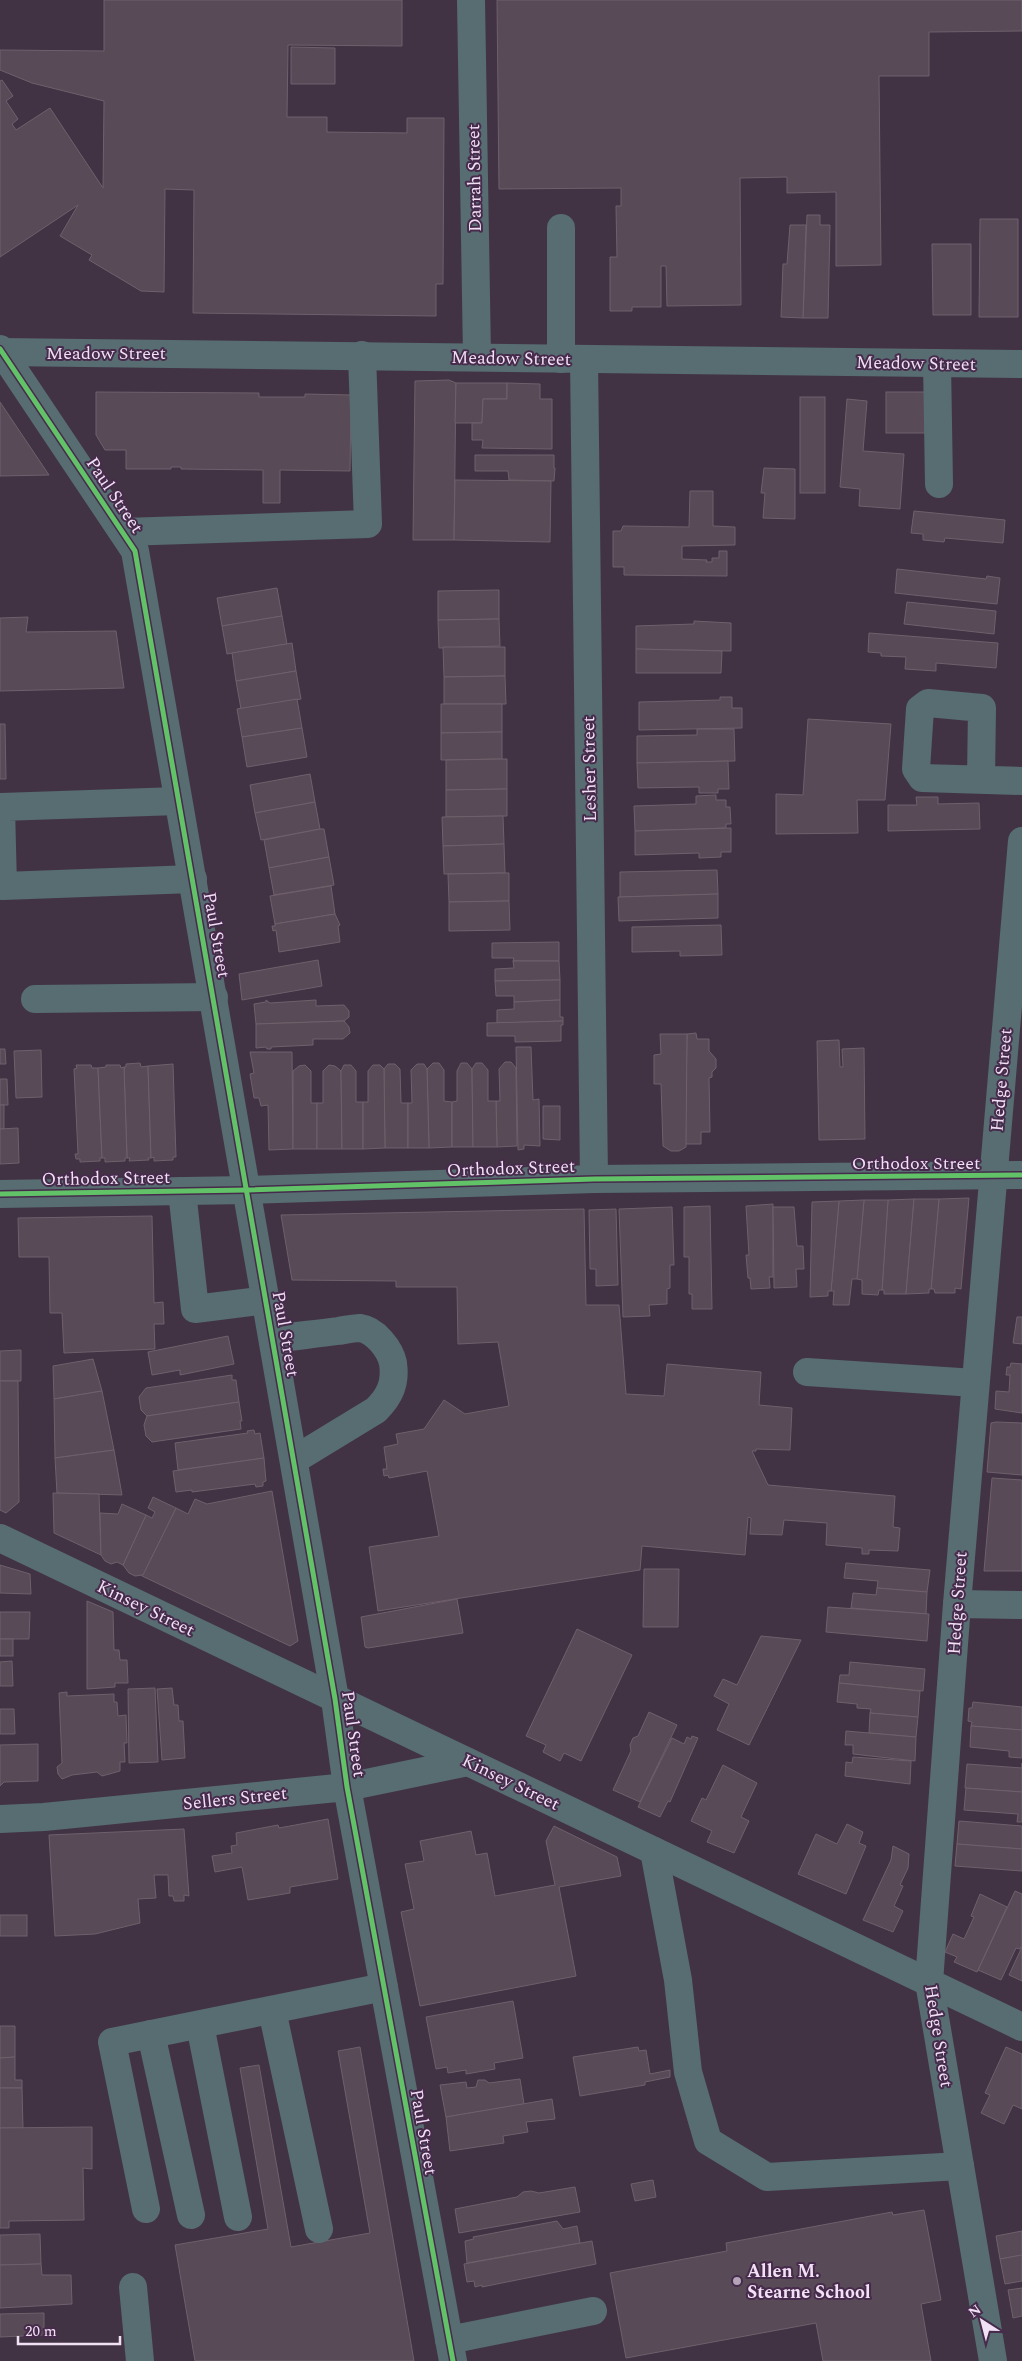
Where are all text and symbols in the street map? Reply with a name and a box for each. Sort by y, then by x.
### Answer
street label: Darrah Street [460,124,489,232]
street label: Meadow Street [46,340,166,367]
street label: Meadow Street [451,344,571,373]
street label: Meadow Street [856,349,976,378]
street label: Paul Street [79,452,150,539]
street label: Lesher Street [575,716,604,822]
street label: Paul Street [196,890,237,980]
street label: Hedge Street [984,1027,1019,1133]
street label: Orthodox Street [852,1150,980,1177]
street label: Orthodox Street [446,1153,576,1184]
street label: Orthodox Street [41,1164,171,1193]
street label: Paul Street [265,1289,306,1379]
street label: Hedge Street [940,1550,975,1656]
street label: Kinsey Street [92,1573,199,1644]
street label: Paul Street [334,1689,373,1779]
street label: Kinsey Street [457,1747,564,1818]
street label: Sellers Street [182,1780,288,1817]
street label: Hedge Street [917,1983,960,2089]
street label: Paul Street [403,2087,444,2177]
place label: Allen M. Stearne School [747,2258,871,2306]
marker: Allen M. Stearne School [731,2275,743,2287]
north arrow [957,2296,1007,2346]
text: N [964,2299,985,2323]
scale bar [18,2314,120,2346]
text: 20 m [25,2320,57,2343]

